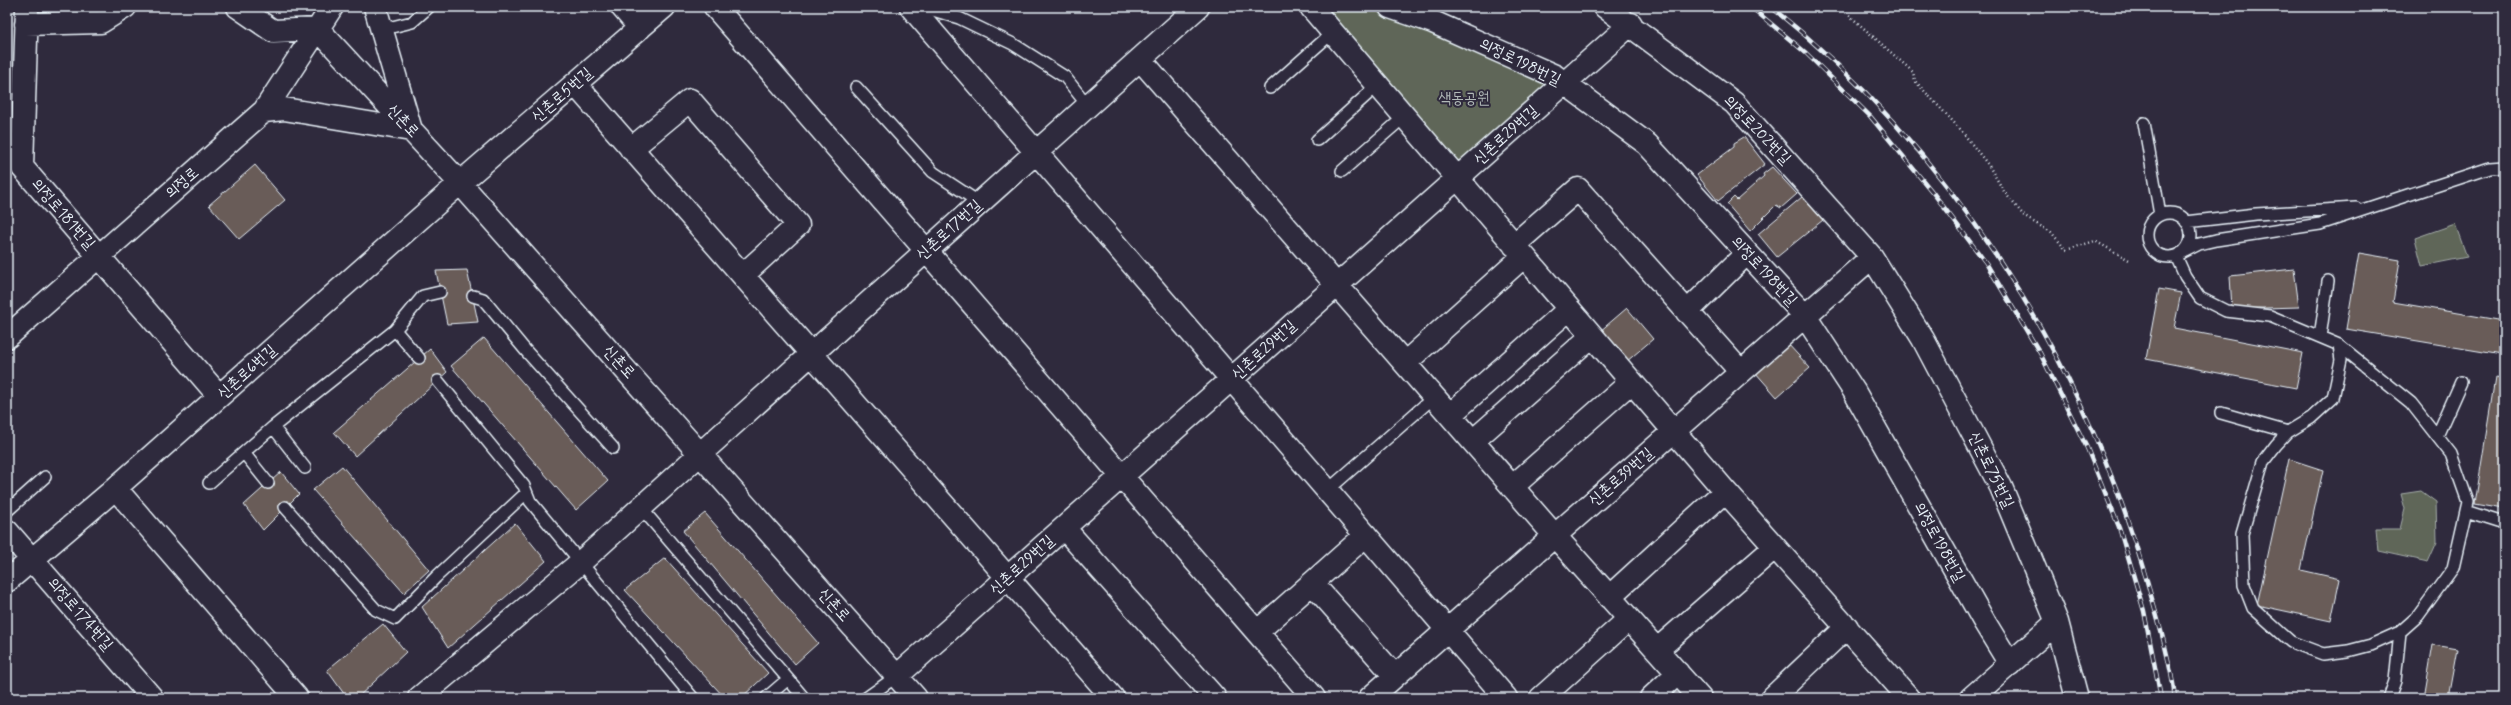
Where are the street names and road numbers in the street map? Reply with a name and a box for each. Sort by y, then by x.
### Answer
street label: 의정로198번길 [1476,33,1564,91]
street label: 신촌로5번길 [527,63,597,127]
street label: 의정로202번길 [1719,91,1796,169]
street label: 신촌로 [382,100,424,142]
street label: 신촌로29번길 [1469,100,1543,170]
street label: 의정로 [161,162,203,204]
street label: 의정로181번길 [26,174,100,254]
street label: 신촌로17번길 [912,195,986,265]
street label: 의정로198번길 [1726,232,1802,311]
street label: 신촌로29번길 [1227,315,1301,385]
street label: 신촌로6번길 [213,340,281,404]
street label: 신촌로 [598,341,640,383]
street label: 신촌로75번길 [1963,428,2019,512]
street label: 신촌로39번길 [1584,443,1658,511]
street label: 의정로198번길 [1908,498,1970,586]
street label: 신촌로29번길 [985,530,1059,600]
street label: 의정로174번길 [42,573,118,655]
street label: 신촌로 [813,584,855,626]

